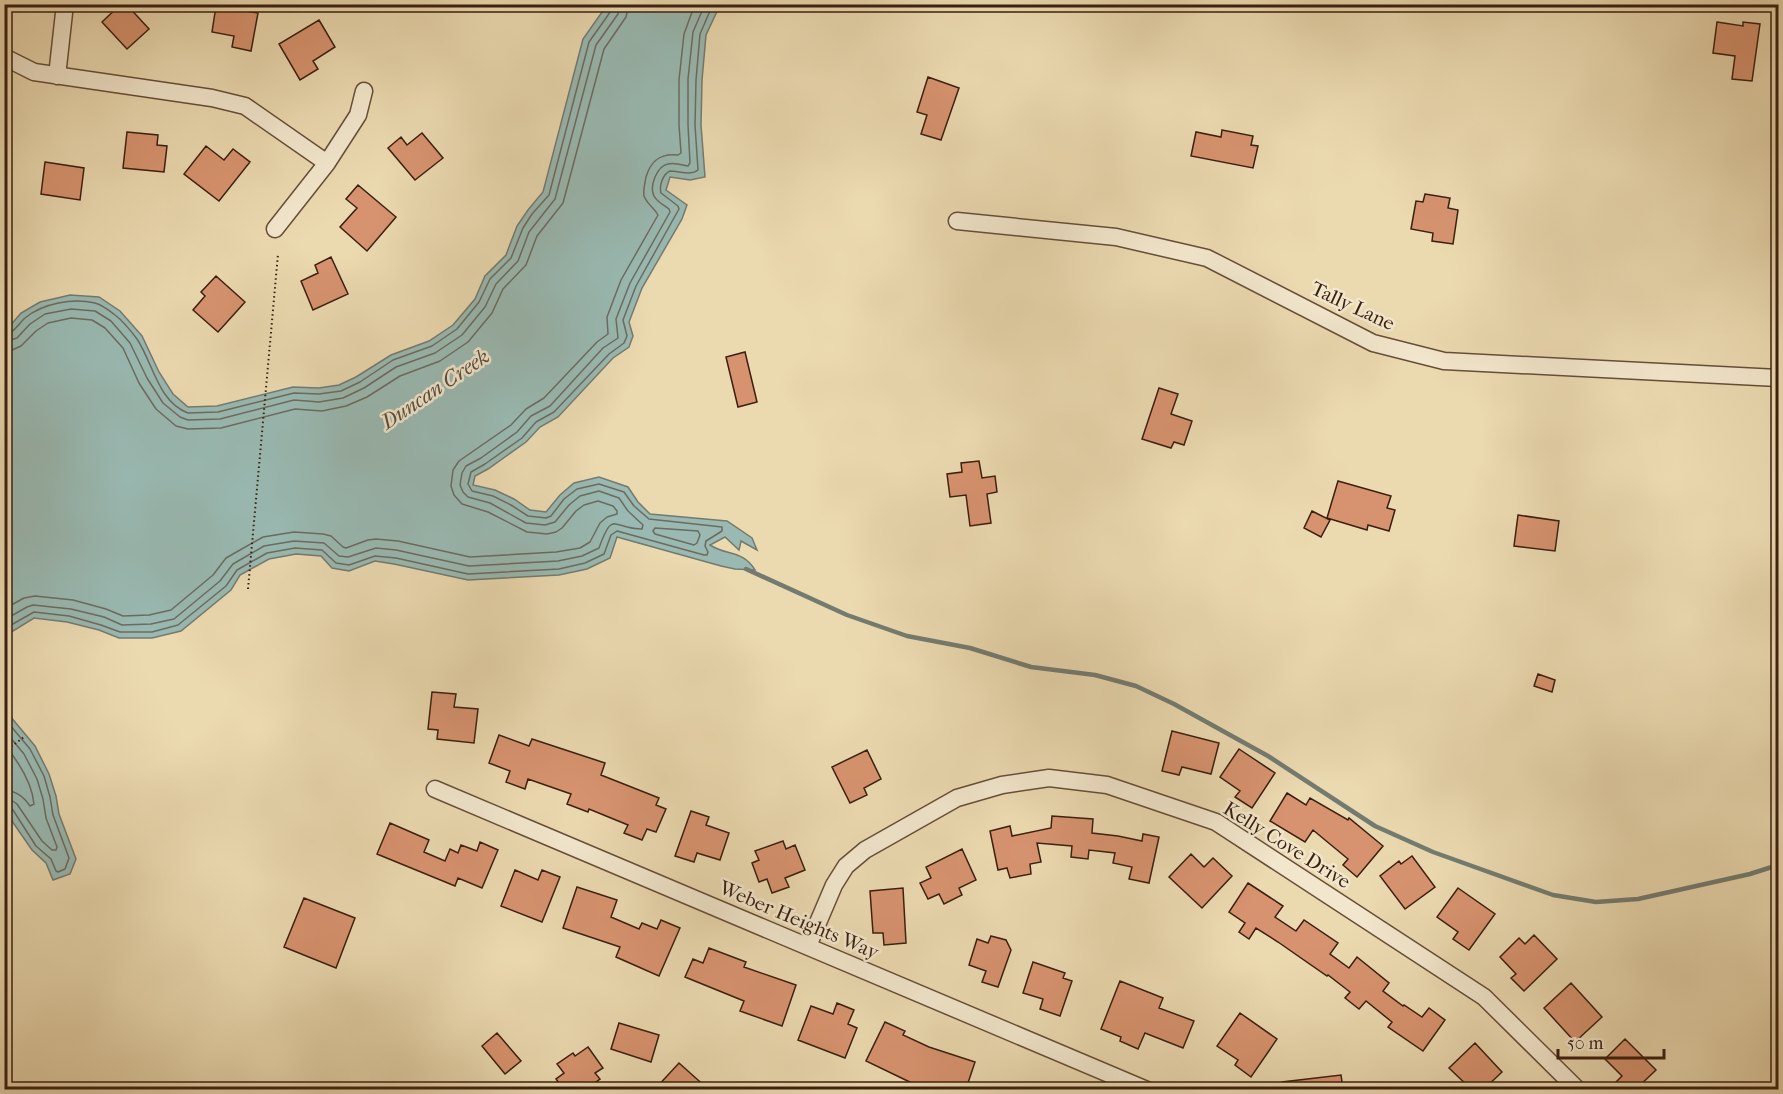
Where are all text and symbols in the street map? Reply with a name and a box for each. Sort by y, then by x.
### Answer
street label: Tally Lane [1308,277,1398,335]
water label: Duncan Creek [375,344,494,435]
street label: Kelly Cove Drive [1219,797,1355,893]
street label: Weber Heights Way [715,876,883,965]
scale bar [1558,1022,1664,1060]
text: 50 m [1567,1033,1604,1054]

